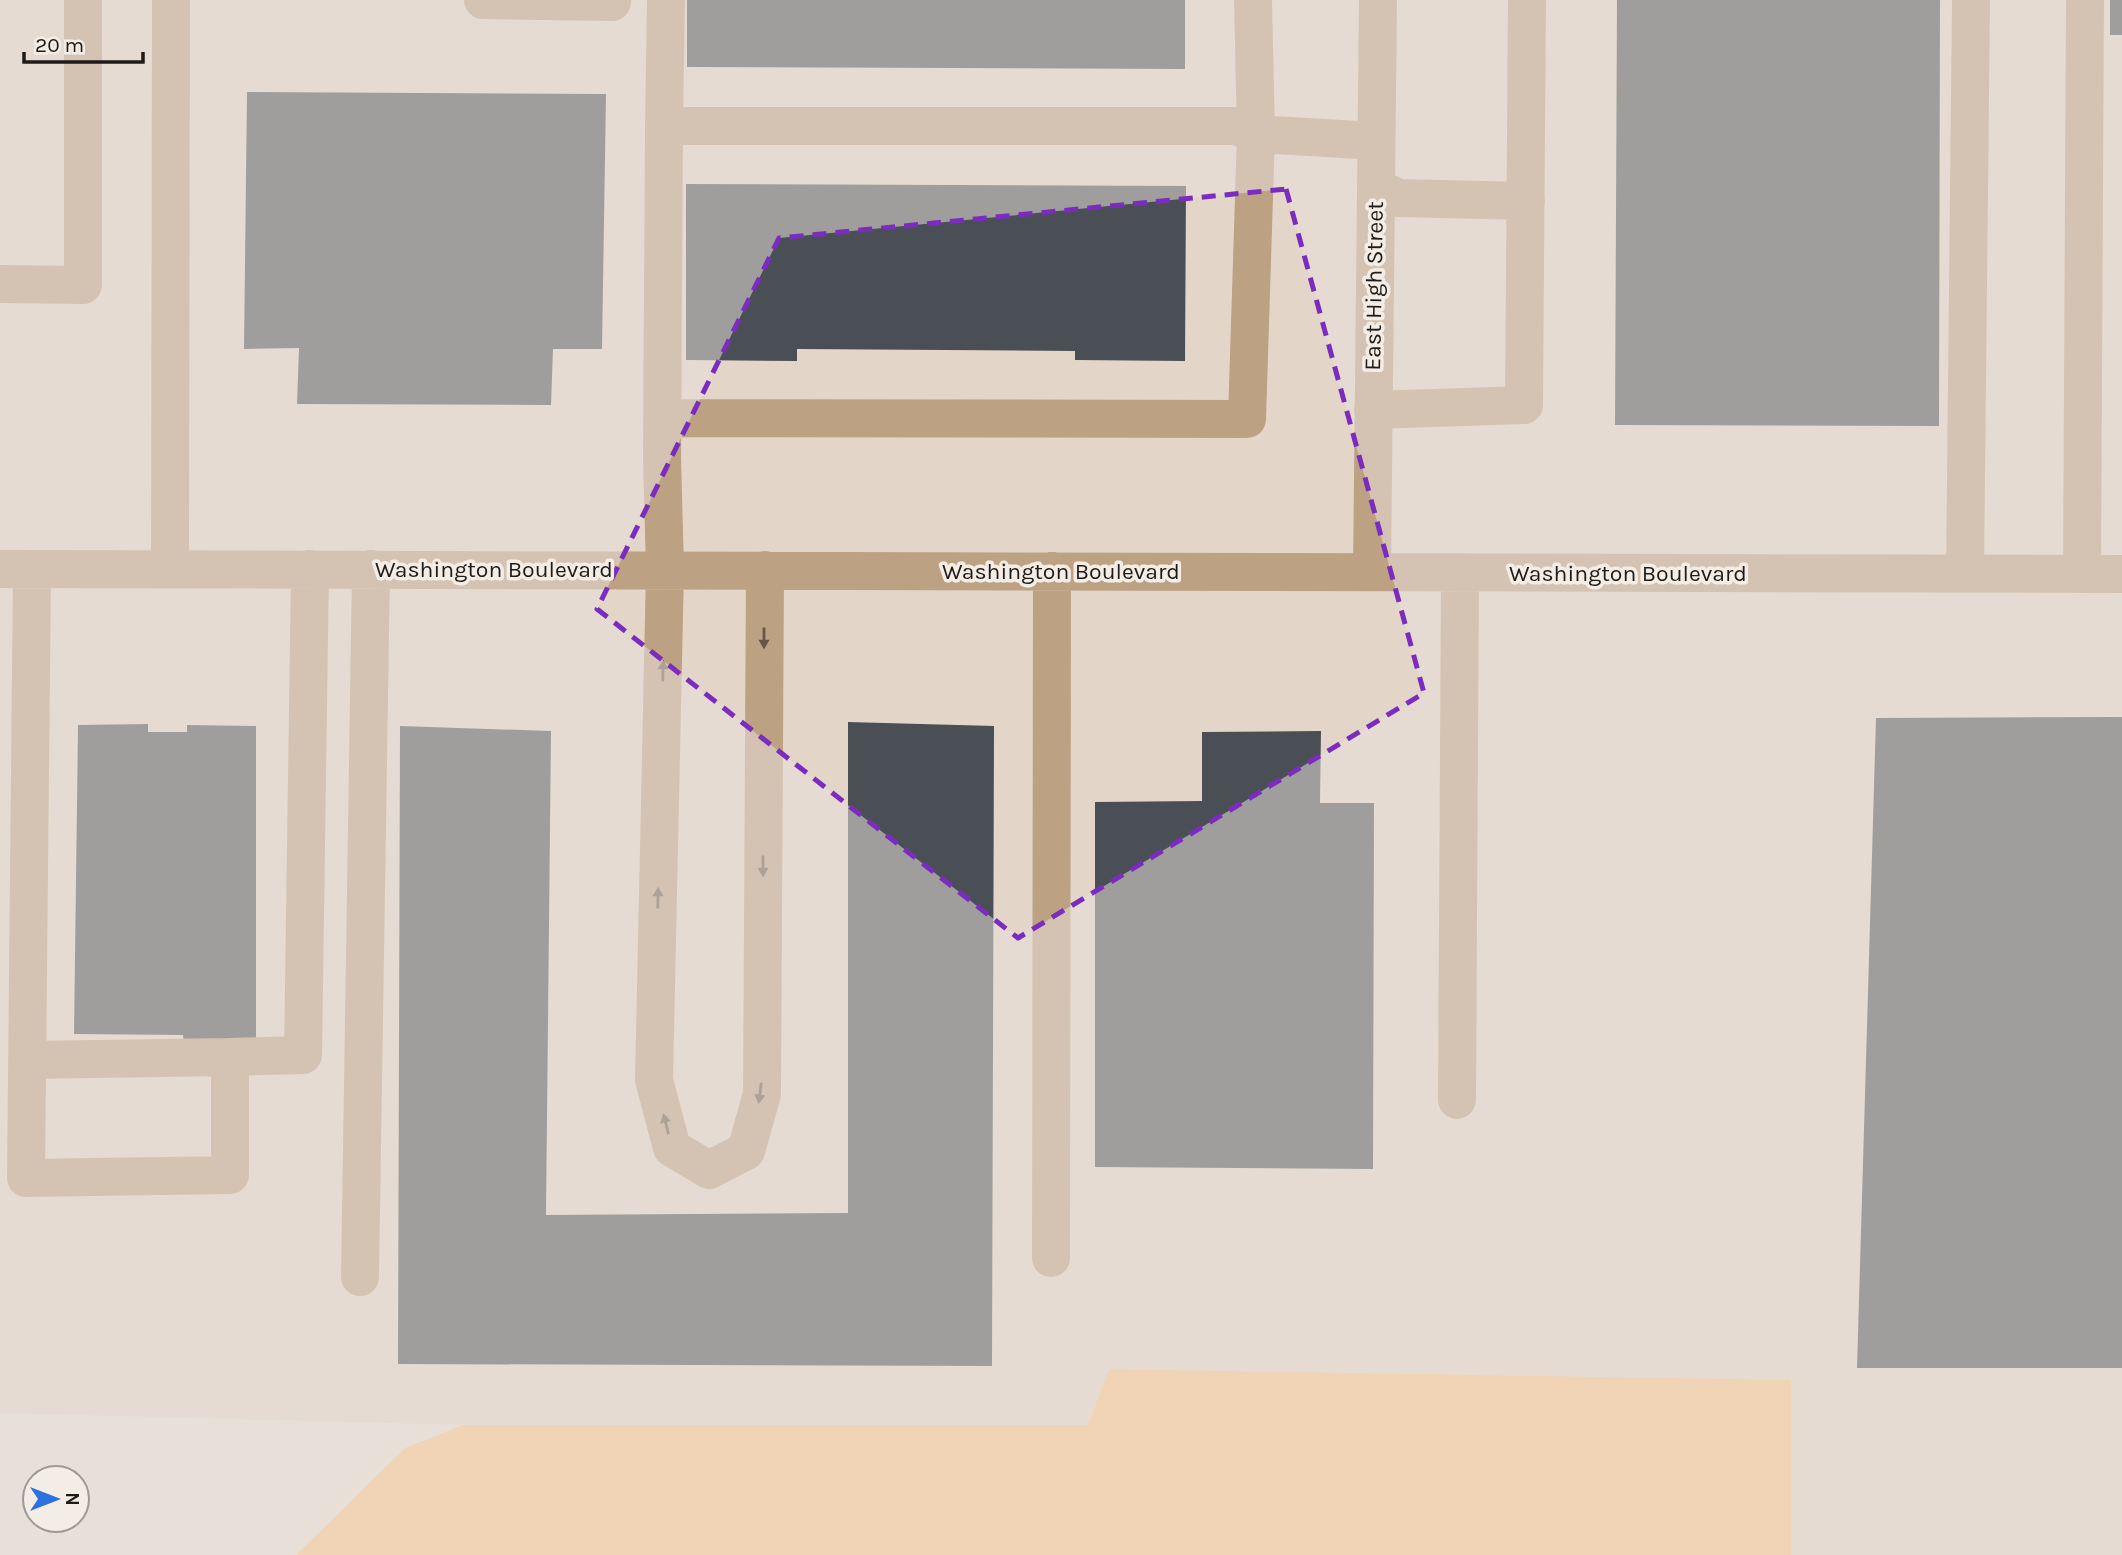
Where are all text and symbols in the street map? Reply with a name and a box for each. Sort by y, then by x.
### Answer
scale bar [24,21,144,65]
text: 20 m [35,33,84,57]
street label: East High Street [1359,201,1389,371]
street label: Washington Boulevard [375,556,613,583]
street label: Washington Boulevard [942,558,1180,585]
street label: Washington Boulevard [1509,560,1747,587]
one-way arrow [759,627,770,649]
one-way arrow [657,660,669,682]
one-way arrow [757,855,769,877]
one-way arrow [653,887,664,909]
one-way arrow [755,1082,766,1104]
one-way arrow [660,1113,671,1135]
north arrow [21,1464,91,1534]
text: N [61,1492,83,1506]

